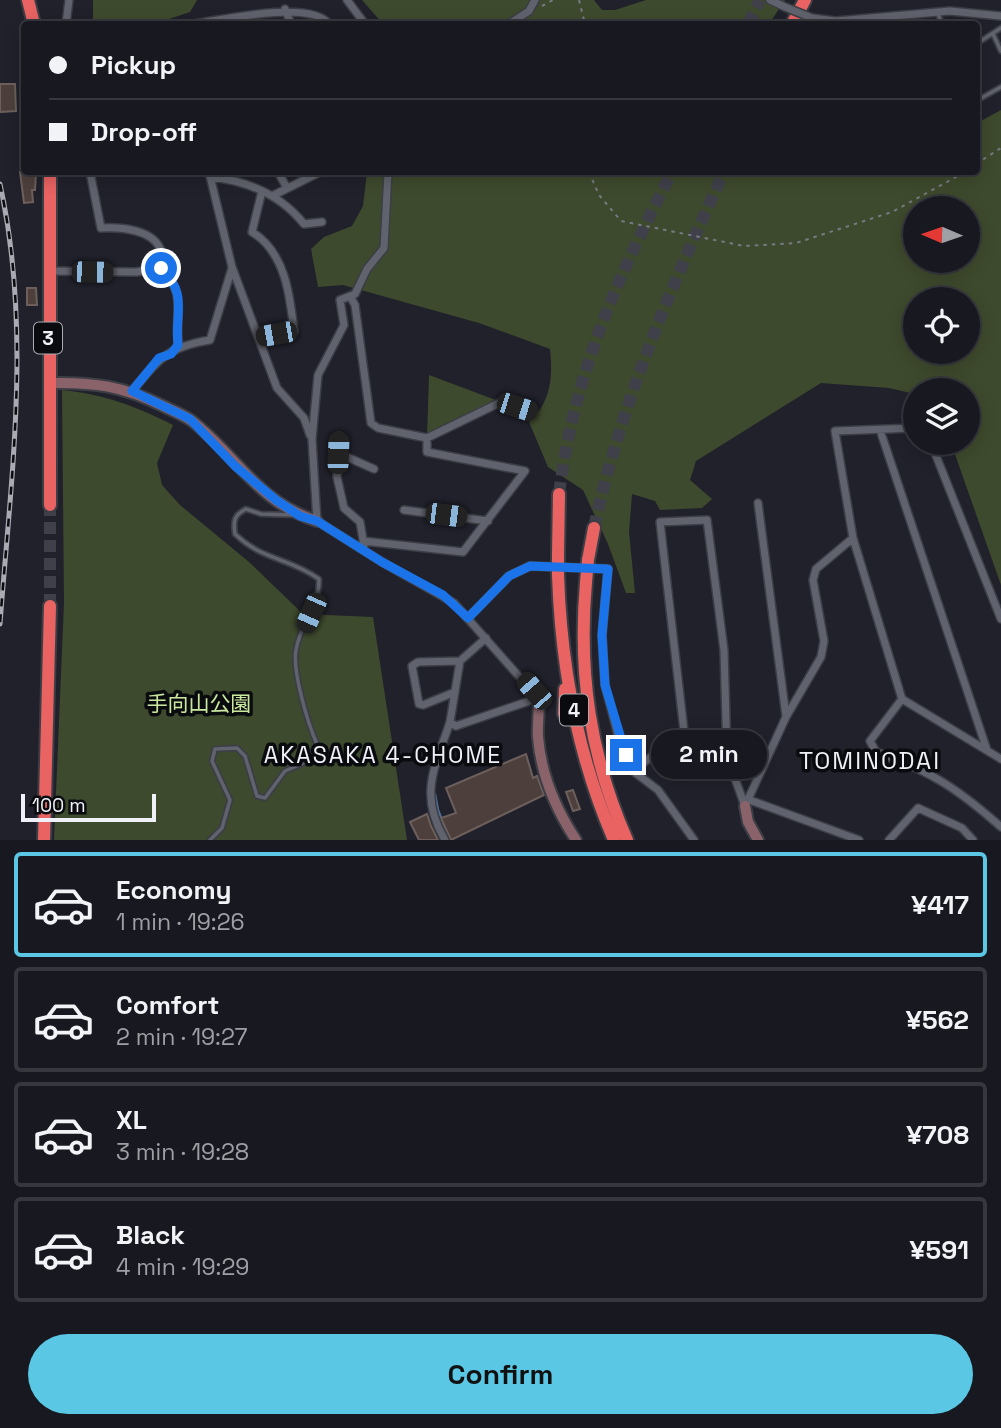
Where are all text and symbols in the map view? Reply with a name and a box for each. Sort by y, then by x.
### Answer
text: Pickup [91,48,176,82]
text: Drop-off [91,115,197,149]
north arrow [903,196,980,273]
map controls [903,196,980,455]
route start [145,252,177,284]
car [71,261,114,283]
button: locate [903,287,980,364]
car [254,320,299,348]
road number: 3 [34,322,62,354]
button: layers [903,378,980,455]
car [494,391,541,423]
car [327,432,350,474]
car [424,502,469,528]
car [293,590,330,636]
car [513,668,556,714]
park label: 手向山公園 [147,690,252,717]
road number: 4 [560,694,588,726]
callout: 2 min [650,730,766,780]
route end [610,739,642,771]
text: 2 min [679,739,739,769]
district label: AKASAKA 4-CHOME [264,740,502,770]
district label: TOMINODAI [799,745,941,776]
scale bar [21,791,156,823]
text: 100 m [32,793,86,818]
icon: car [32,873,95,936]
text: Economy [116,873,232,907]
text: ¥417 [911,888,969,922]
text: 1 min · 19:26 [116,907,245,937]
icon: car [32,988,95,1051]
text: Comfort [116,988,219,1022]
text: ¥562 [906,1003,969,1037]
text: 2 min · 19:27 [116,1022,248,1052]
icon: car [32,1103,95,1166]
text: XL [116,1103,147,1137]
text: ¥708 [906,1118,969,1152]
text: 3 min · 19:28 [116,1137,249,1167]
icon: car [32,1218,95,1281]
text: Black [116,1218,185,1252]
text: ¥591 [909,1233,969,1267]
text: 4 min · 19:29 [116,1252,249,1282]
button: Confirm [28,1334,973,1414]

